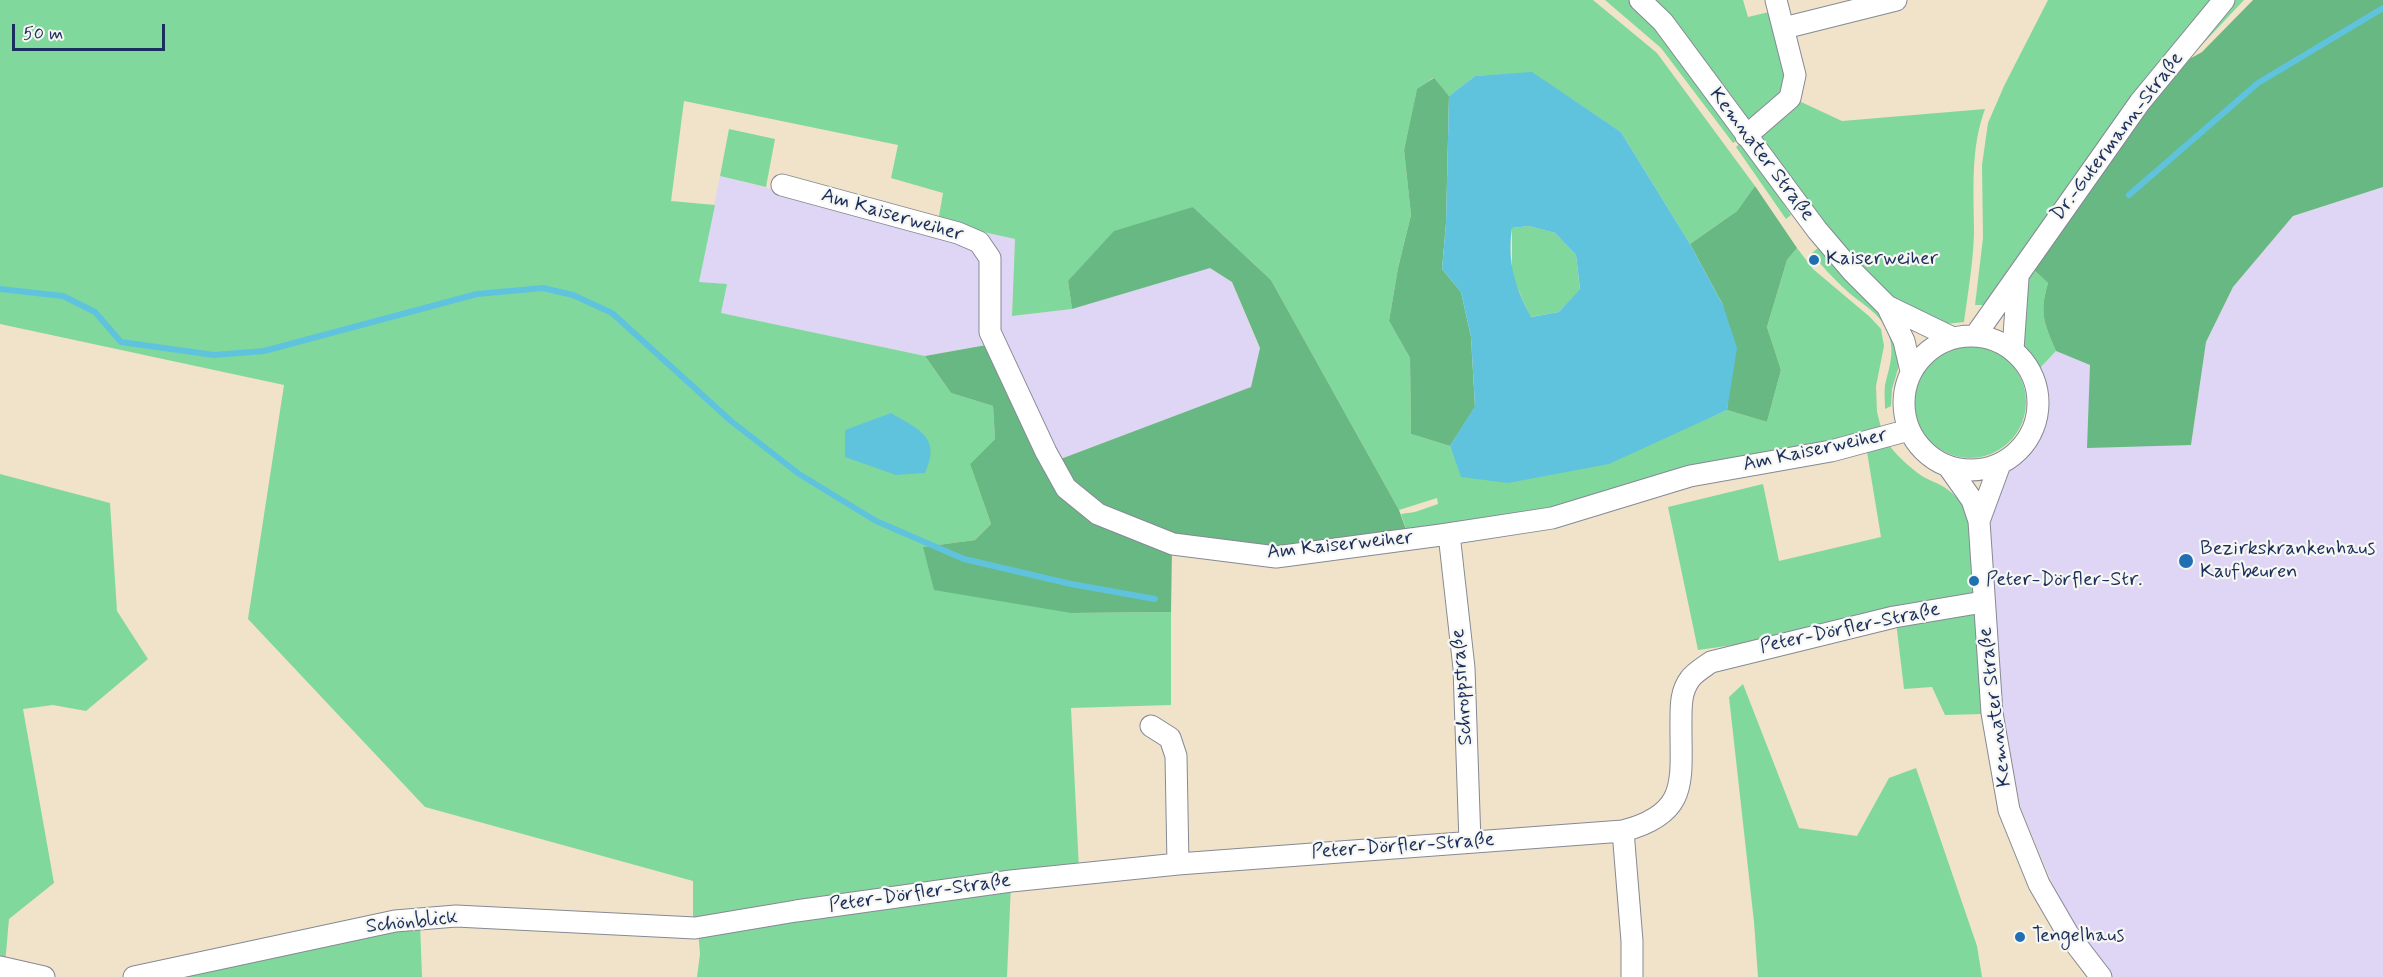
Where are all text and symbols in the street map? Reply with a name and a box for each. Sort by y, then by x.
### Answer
scale bar [15,12,168,50]
text: 50 m [23,22,63,46]
street label: Dr.-Gutermann-Straße [2047,48,2189,226]
street label: Kemnater Straße [1703,84,1819,226]
street label: Am Kaiserweiher [818,184,966,248]
place label: Kaiserweiher [1826,248,1938,272]
marker: Kaiserweiher [1807,253,1821,267]
street label: Am Kaiserweiher [1741,424,1889,478]
street label: Am Kaiserweiher [1266,526,1414,566]
place label: Bezirkskrankenhaus Kaufbeuren [2200,538,2375,585]
marker: Bezirkskrankenhaus Kaufbeuren [2177,552,2195,570]
place label: Peter-Dörfler-Str. [1986,569,2142,593]
marker: Peter-Dörfler-Str. [1967,574,1981,588]
street label: Peter-Dörfler-Straße [1758,598,1942,660]
street label: Kemnater Straße [1974,626,2018,788]
street label: Schroppstraße [1447,628,1479,746]
street label: Peter-Dörfler-Straße [1311,829,1495,865]
street label: Peter-Dörfler-Straße [828,869,1012,919]
street label: Schönblick [365,906,459,940]
place label: Tengelhaus [2032,925,2124,949]
marker: Tengelhaus [2013,930,2027,944]

